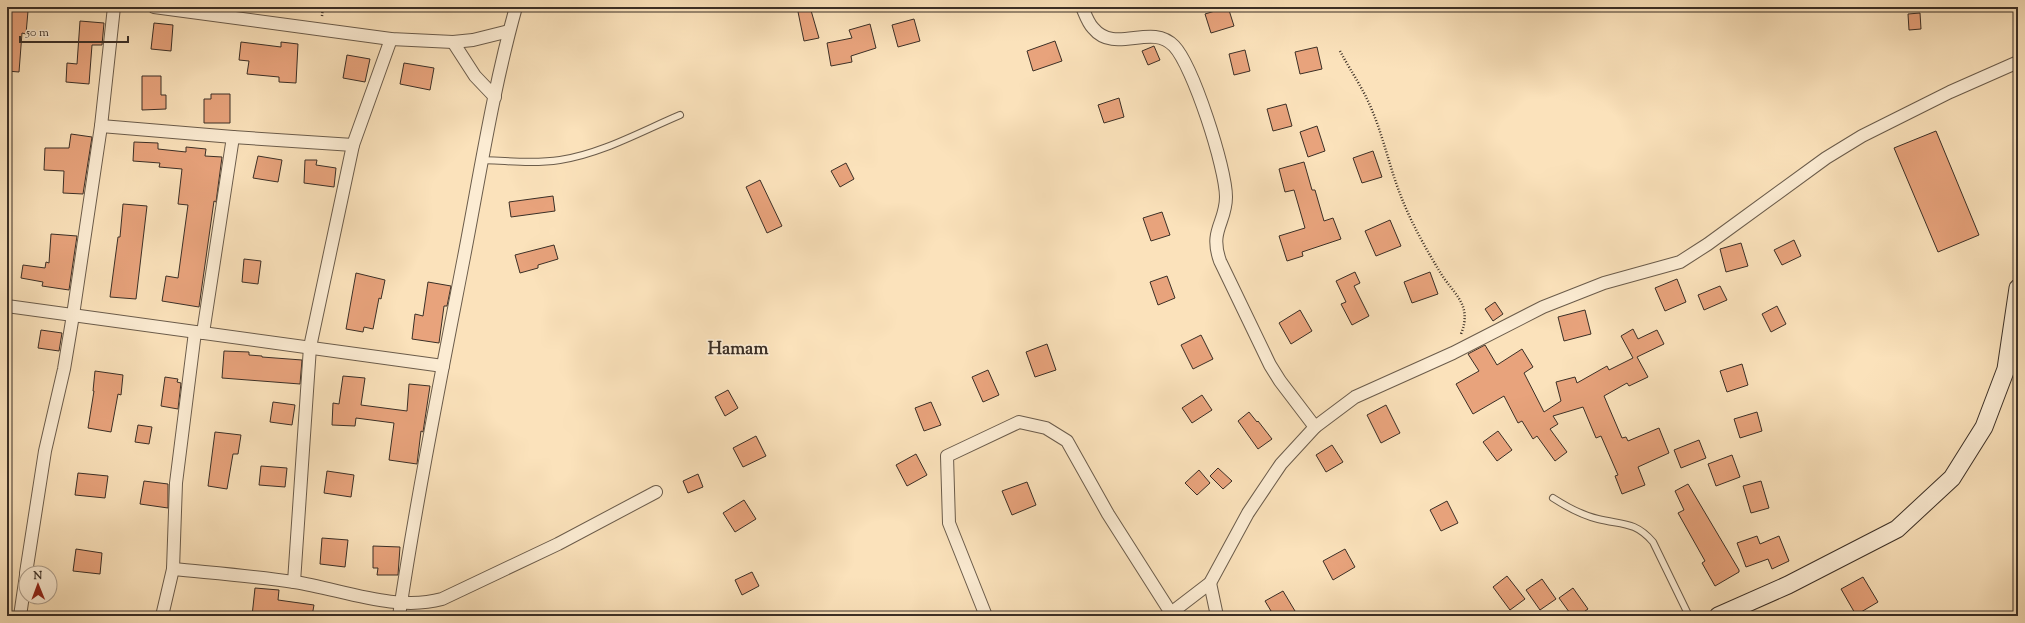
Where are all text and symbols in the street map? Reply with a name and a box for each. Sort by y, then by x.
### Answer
scale bar [20,18,128,44]
text: 50 m [25,24,49,42]
district label: Hamam [708,337,768,363]
north arrow [18,565,58,605]
text: N [32,568,43,584]

